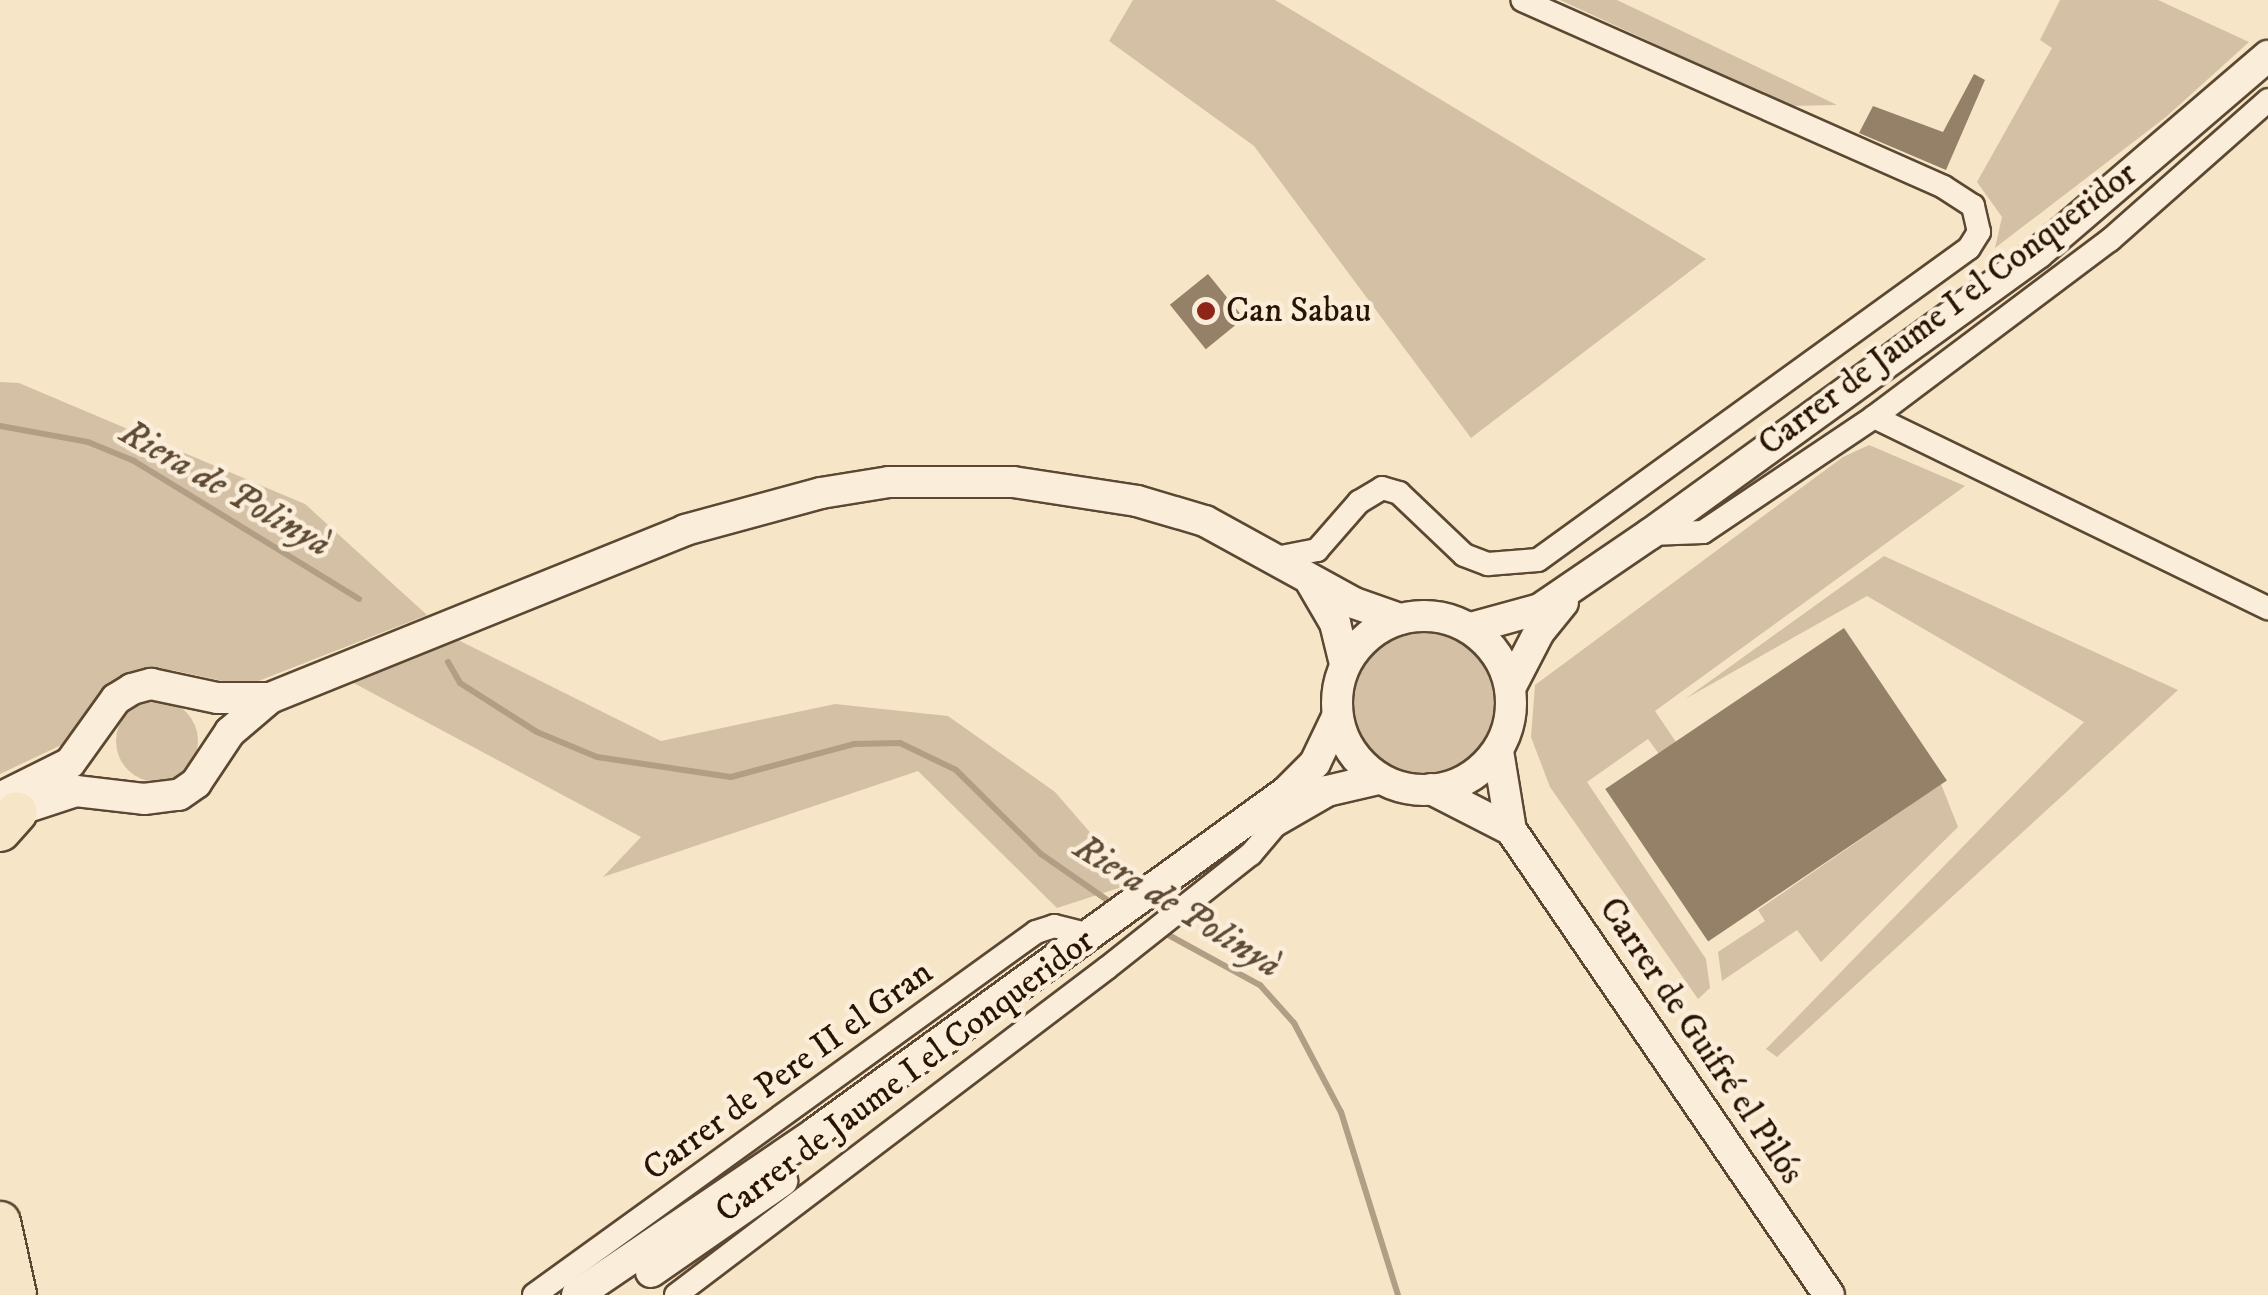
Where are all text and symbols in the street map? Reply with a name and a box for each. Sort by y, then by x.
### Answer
street label: Carrer de Jaume I el Conqueridor [1751,153,2145,465]
place label: Can Sabau [1226,290,1371,332]
marker: Can Sabau [1195,300,1217,322]
water label: Riera de Polinyà [111,410,339,568]
water label: Riera de Polinyà [1065,825,1289,989]
street label: Carrer de Guifré el Pilós [1590,890,1812,1192]
street label: Carrer de Jaume I el Conqueridor [708,920,1102,1232]
street label: Carrer de Pere II el Gran [635,952,941,1190]

